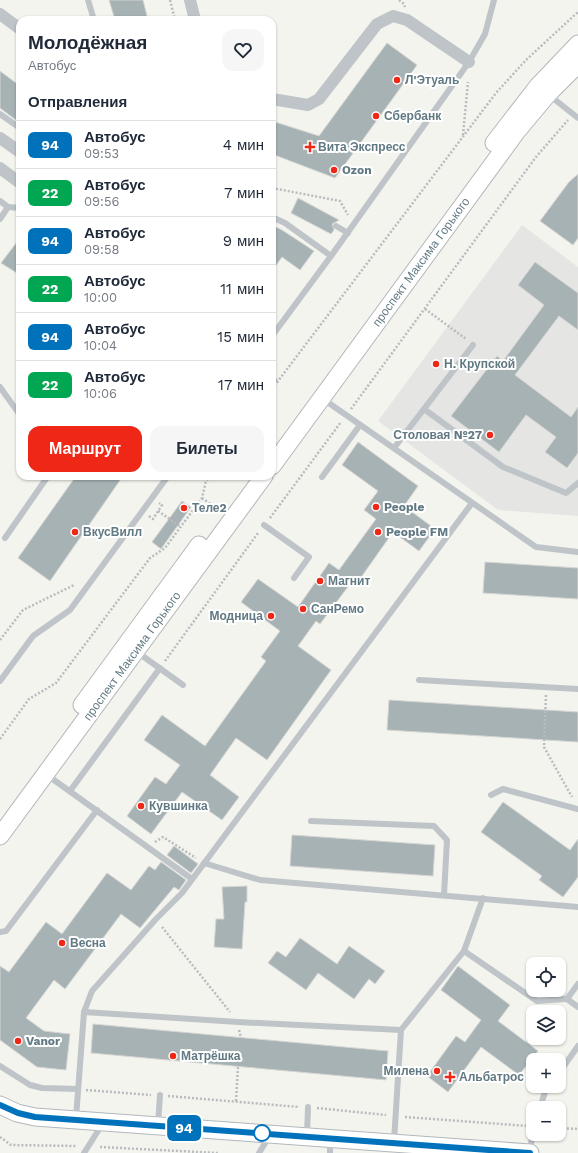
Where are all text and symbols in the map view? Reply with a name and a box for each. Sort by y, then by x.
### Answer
button: heart [222,29,264,71]
text: Молодёжная [28,31,147,54]
text: Автобус [28,58,76,73]
place label: Л'Этуаль [405,73,459,87]
marker: Л'Этуаль [392,75,402,85]
text: Отправления [28,93,127,111]
place label: Сбербанк [384,109,442,123]
marker: Сбербанк [371,111,381,121]
text: Автобус [84,128,146,146]
text: 4 мин [223,136,264,154]
text: 94 [41,137,59,153]
place label: Вита Экспресс [318,140,406,154]
marker: Вита Экспресс [305,142,315,152]
text: 09:53 [84,146,119,161]
place label: Ozon [342,163,372,177]
marker: Ozon [329,165,339,175]
text: Автобус [84,176,146,194]
text: 7 мин [224,184,264,202]
text: 22 [42,185,58,201]
text: 09:56 [84,194,119,209]
street label: проспект Максима Горького [369,195,473,329]
text: Автобус [84,224,146,242]
text: 9 мин [223,232,264,250]
text: 94 [41,233,59,249]
text: 09:58 [84,242,120,257]
text: Автобус [84,272,146,290]
text: 11 мин [220,280,264,298]
text: 22 [42,281,58,297]
text: 10:00 [84,290,117,305]
text: Автобус [84,320,146,338]
text: 15 мин [217,328,264,346]
text: 94 [41,329,59,345]
text: 10:04 [84,338,117,353]
place label: Н. Крупской [444,357,515,371]
marker: Н. Крупской [431,359,441,369]
text: Автобус [84,368,146,386]
text: 17 мин [218,376,264,394]
text: 22 [42,377,58,393]
text: 10:06 [84,386,117,401]
button: Маршрут [28,426,142,472]
button: Билеты [150,426,264,472]
place label: Столовая №27 [393,428,482,442]
marker: Столовая №27 [485,430,495,440]
place label: People [384,500,424,514]
place label: Теле2 [192,501,227,515]
marker: People [371,502,381,512]
marker: Теле2 [179,503,189,513]
place label: ВкусВилл [83,525,142,539]
place label: People FM [386,525,448,539]
marker: ВкусВилл [70,527,80,537]
marker: People FM [373,527,383,537]
place label: Магнит [328,574,370,588]
marker: Магнит [315,576,325,586]
street label: проспект Максима Горького [80,589,184,723]
place label: СанРемо [311,602,364,616]
marker: СанРемо [298,604,308,614]
place label: Модница [209,609,263,623]
marker: Модница [266,611,276,621]
place label: Кувшинка [149,799,208,813]
marker: Кувшинка [136,801,146,811]
place label: Весна [70,936,106,950]
marker: Весна [57,938,67,948]
map controls [526,957,566,1141]
button: locate [526,957,566,997]
button: layers [526,1005,566,1045]
place label: Vanor [26,1034,61,1048]
marker: Vanor [13,1036,23,1046]
place label: Матрёшка [181,1049,241,1063]
marker: Матрёшка [168,1051,178,1061]
button: + [526,1053,566,1093]
place label: Милена [384,1064,429,1078]
marker: Милена [432,1066,442,1076]
place label: Альбатрос [459,1070,524,1084]
marker: Альбатрос [444,1071,456,1083]
button: − [526,1101,566,1141]
line badge: 94 [166,1115,202,1141]
text: 94 [175,1120,193,1136]
unlabelled marker [253,1124,271,1142]

